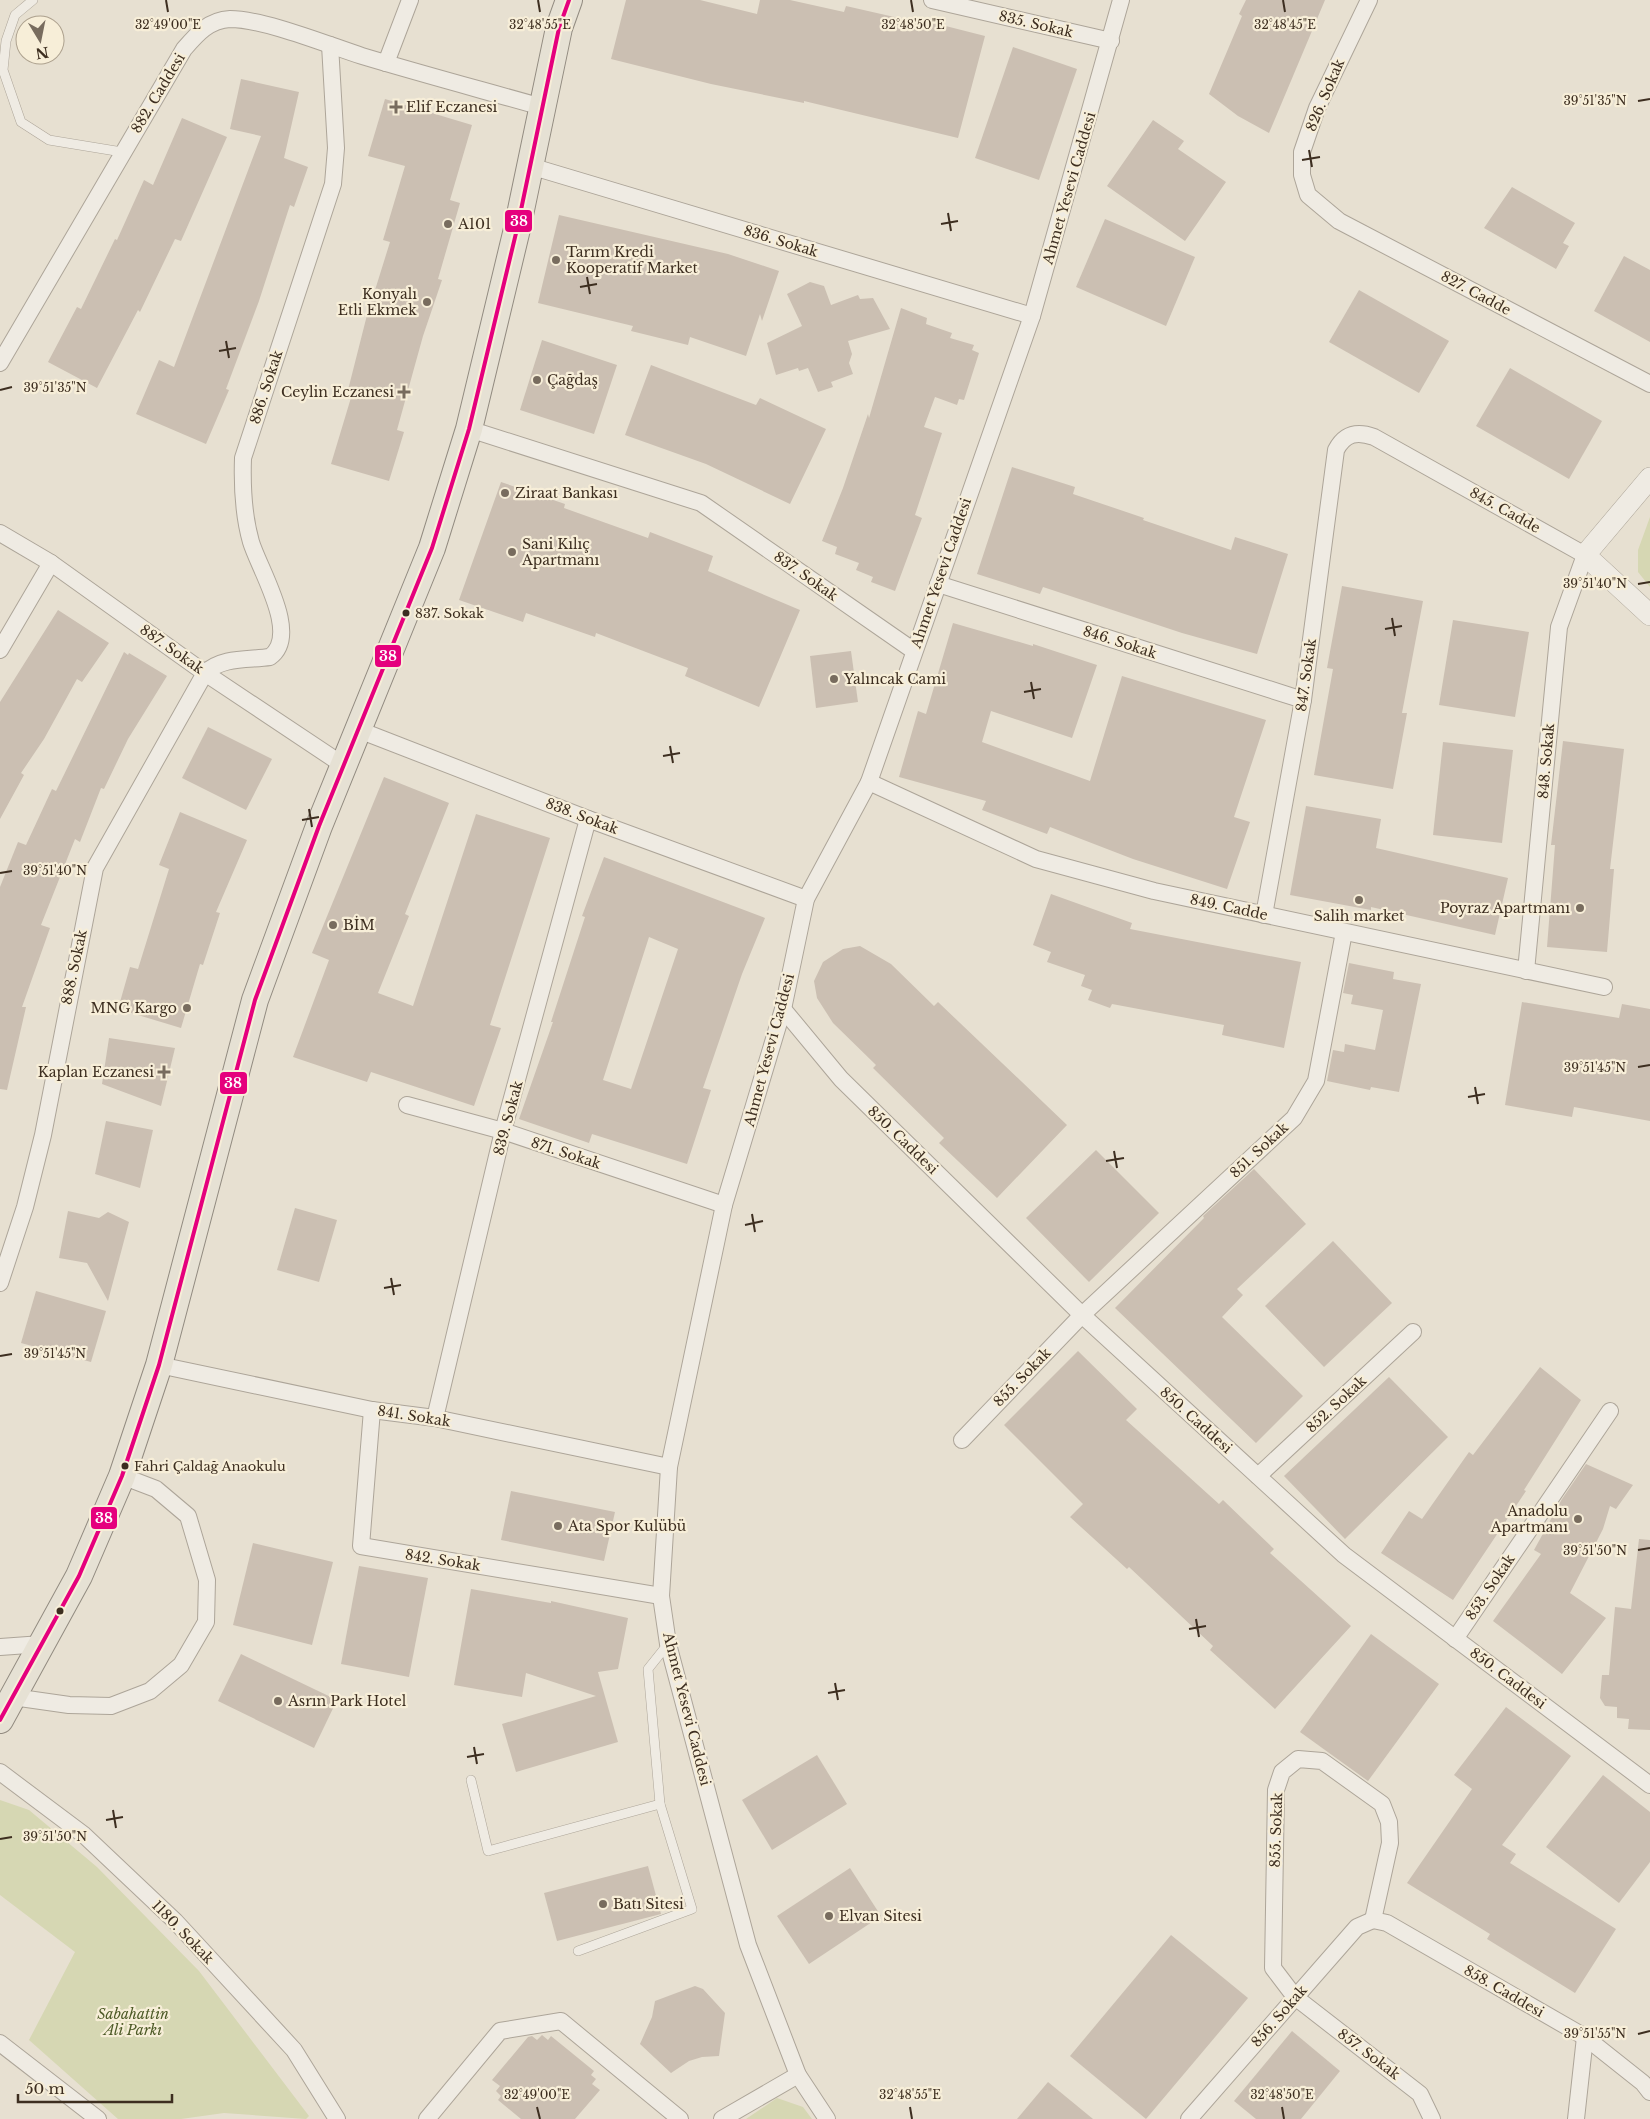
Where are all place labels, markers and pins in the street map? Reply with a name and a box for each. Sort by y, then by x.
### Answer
place label: Elif Eczanesi [406,98,498,116]
marker: Elif Eczanesi [390,101,402,113]
place label: A101 [457,215,491,233]
marker: A101 [442,218,454,230]
place label: Tarım Kredi Kooperatif Market [566,243,698,277]
marker: Tarım Kredi Kooperatif Market [550,254,562,266]
place label: Konyalı Etli Ekmek [338,285,417,319]
marker: Konyalı Etli Ekmek [421,296,433,308]
place label: Çağdaş [547,371,598,389]
marker: Çağdaş [531,374,543,386]
place label: Ceylin Eczanesi [281,383,394,401]
marker: Ceylin Eczanesi [398,386,410,398]
place label: Ziraat Bankası [515,484,618,502]
marker: Ziraat Bankası [499,487,511,499]
place label: Sani Kılıç Apartmanı [521,535,599,569]
marker: Sani Kılıç Apartmanı [506,546,518,558]
place label: 837. Sokak [415,605,484,622]
marker: 837. Sokak [401,608,411,618]
place label: Yalıncak Cami [843,670,946,688]
marker: Yalıncak Cami [828,673,840,685]
marker: Salih market [1353,894,1365,906]
place label: Poyraz Apartmanı [1440,899,1570,917]
marker: Poyraz Apartmanı [1574,902,1586,914]
place label: Salih market [1314,907,1405,925]
place label: BİM [343,916,375,934]
marker: BİM [327,919,339,931]
place label: MNG Kargo [91,999,177,1017]
marker: MNG Kargo [181,1002,193,1014]
place label: Kaplan Eczanesi [38,1063,154,1081]
marker: Kaplan Eczanesi [158,1066,170,1078]
place label: Fahri Çaldağ Anaokulu [134,1458,286,1475]
marker: Fahri Çaldağ Anaokulu [120,1461,130,1471]
place label: Anadolu Apartmanı [1490,1502,1569,1536]
marker: Anadolu Apartmanı [1572,1513,1584,1525]
place label: Ata Spor Kulübü [567,1517,687,1535]
marker: Ata Spor Kulübü [552,1520,564,1532]
unlabelled marker [55,1606,65,1616]
place label: Asrın Park Hotel [287,1692,407,1710]
marker: Asrın Park Hotel [272,1695,284,1707]
place label: Batı Sitesi [613,1895,684,1913]
marker: Batı Sitesi [597,1898,609,1910]
place label: Elvan Sitesi [839,1907,922,1925]
marker: Elvan Sitesi [823,1910,835,1922]

